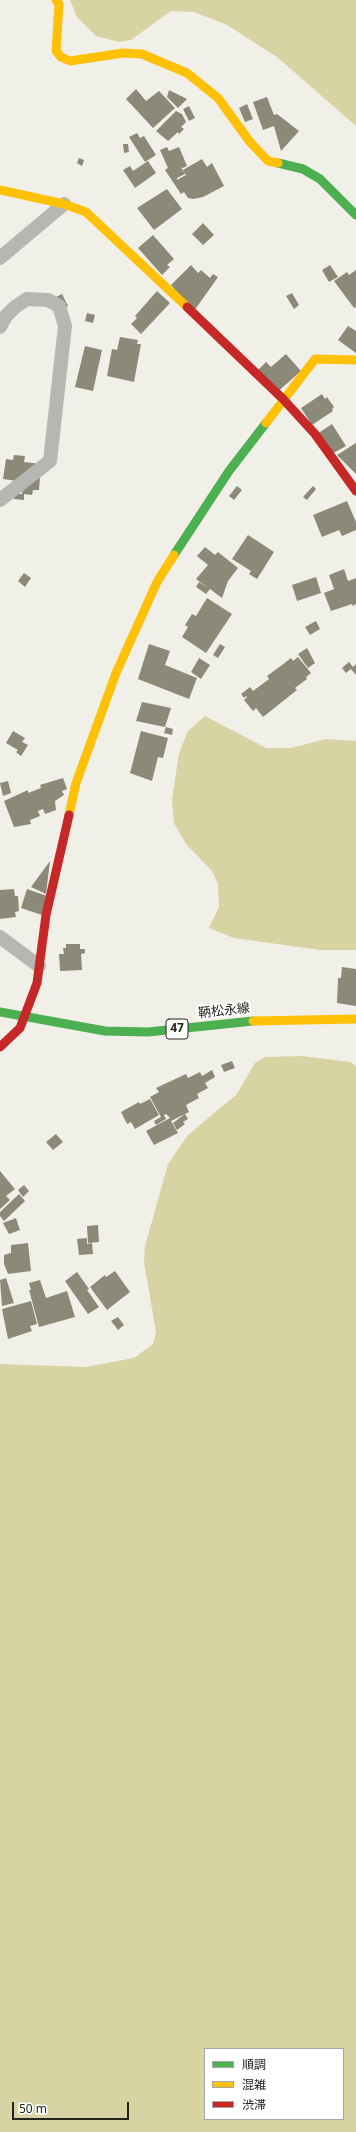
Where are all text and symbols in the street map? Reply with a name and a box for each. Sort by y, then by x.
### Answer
street label: 鞆松永線 [197,1001,251,1021]
road number: 47 [166,1019,188,1039]
legend [204,2048,344,2120]
text: 順調 [242,2056,266,2073]
text: 混雑 [242,2076,266,2093]
scale bar [14,2094,131,2120]
text: 渋滞 [242,2096,266,2113]
text: 50 m [19,2100,47,2117]

